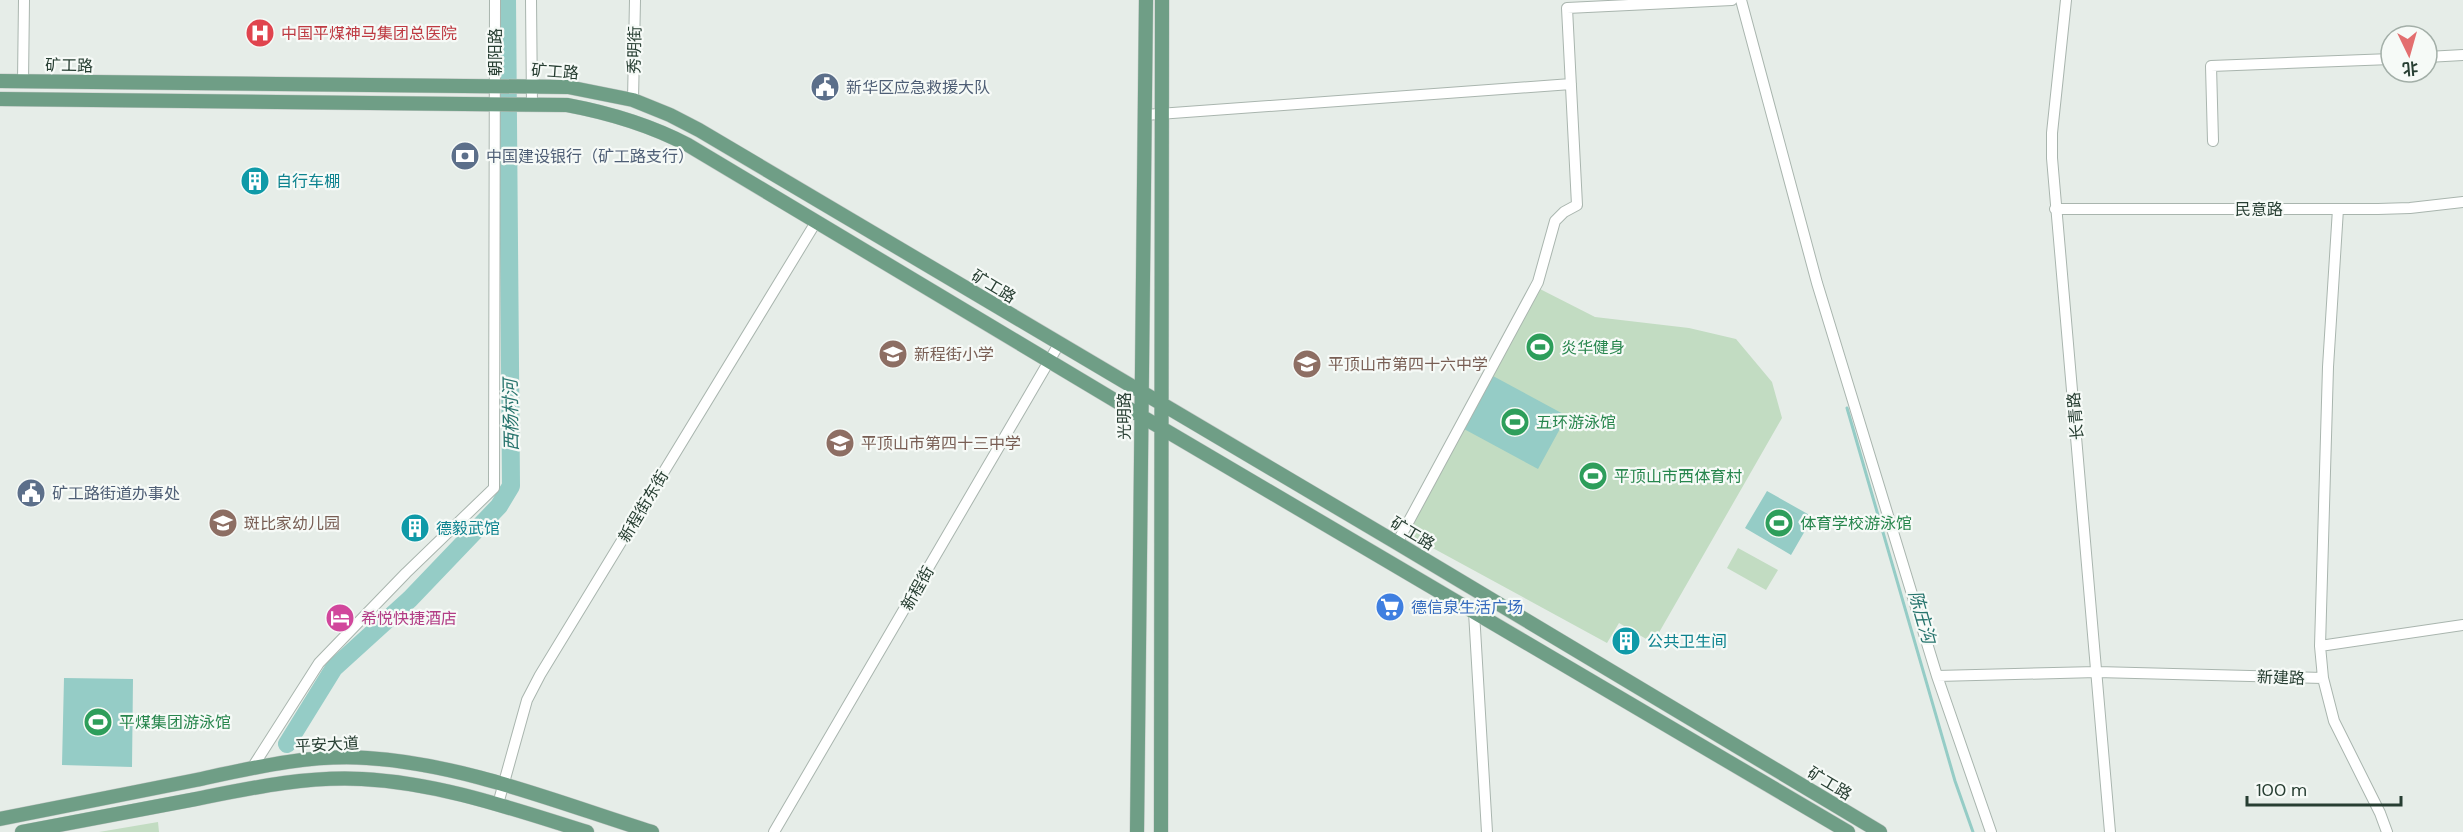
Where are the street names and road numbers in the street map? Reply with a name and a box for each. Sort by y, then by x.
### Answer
street label: 秀明街 [624,26,645,74]
street label: 朝阳路 [485,28,506,76]
street label: 矿工路 [45,55,93,76]
street label: 矿工路 [530,59,580,84]
street label: 民意路 [2235,199,2283,220]
street label: 矿工路 [968,265,1020,308]
street label: 长青路 [2063,391,2088,441]
street label: 光明路 [1114,392,1135,440]
street label: 新程街东街 [614,467,673,546]
street label: 矿工路 [1387,512,1439,555]
street label: 新程街 [896,562,939,614]
street label: 新建路 [2257,666,2305,689]
street label: 平安大道 [295,732,360,757]
street label: 矿工路 [1804,762,1856,805]

